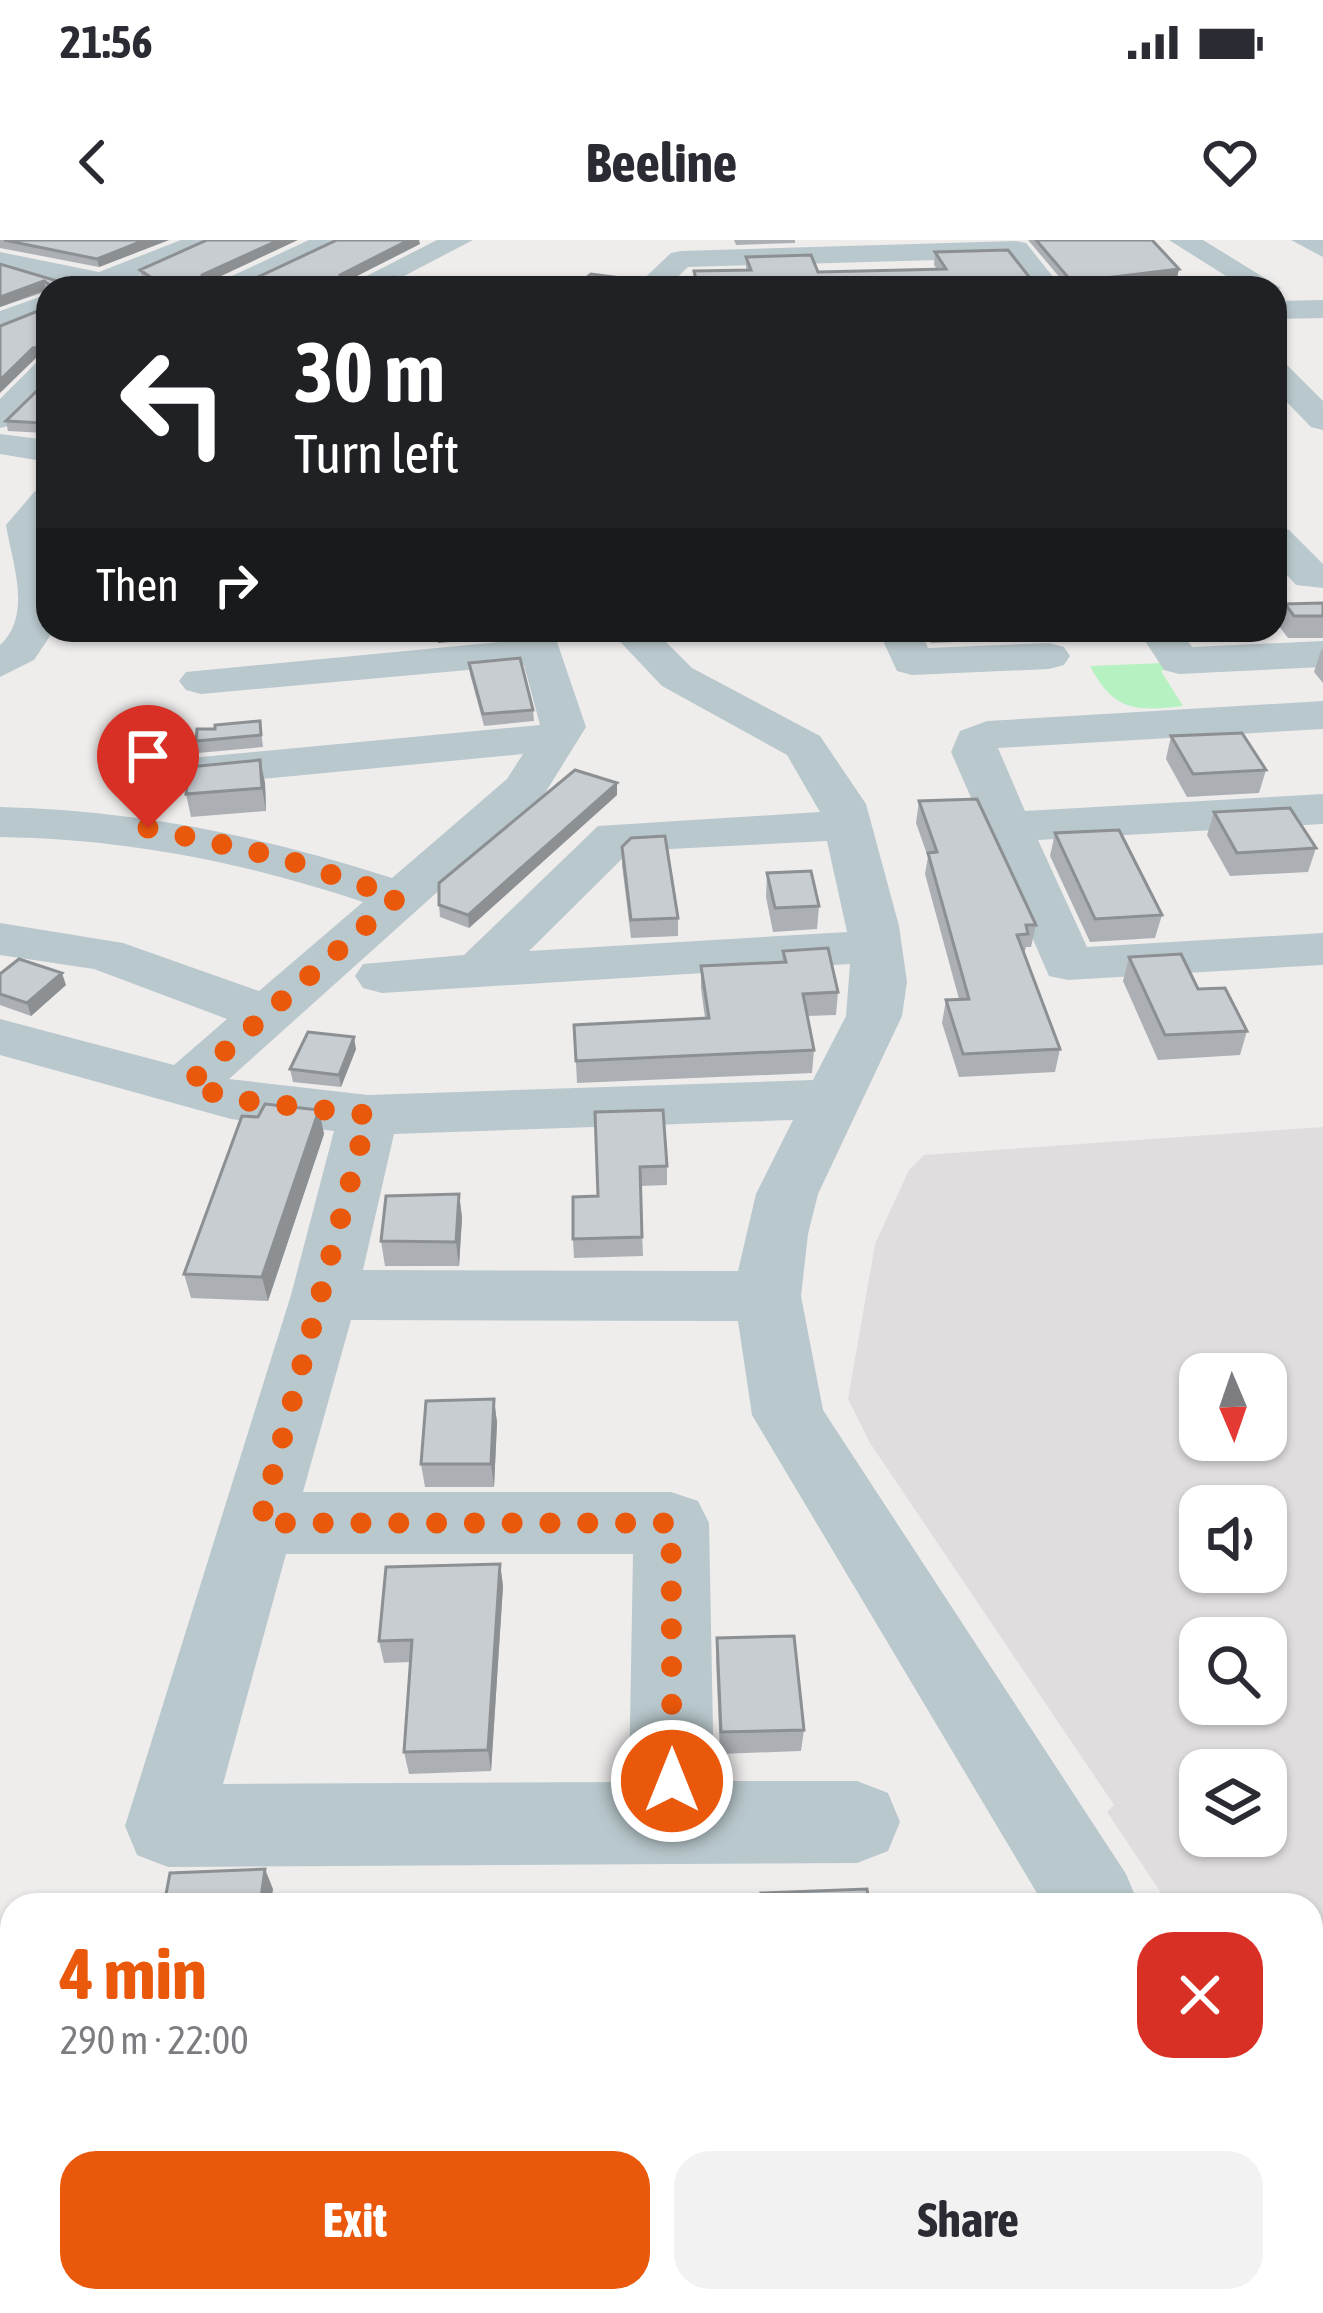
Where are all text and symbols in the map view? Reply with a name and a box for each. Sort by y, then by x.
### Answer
text: 21:56 [60,16,153,68]
icon: back [60,129,126,195]
icon: heart [1197,129,1263,195]
text: Beeline [586,132,737,193]
icon: left [96,324,252,480]
text: 30 m [294,324,445,420]
text: Turn left [294,423,459,484]
icon: right [203,552,269,618]
text: Then [96,559,179,611]
pin [97,705,199,828]
icon: arrive [115,723,181,789]
north arrow [1179,1353,1287,1461]
map controls [1179,1353,1287,1857]
button: sound [1179,1485,1287,1593]
button: search [1179,1617,1287,1725]
position arrow [609,1718,735,1844]
button: layers [1179,1749,1287,1857]
text: 4 min [60,1932,207,2014]
button: close [1137,1932,1263,2058]
text: 290 m · 22:00 [60,2018,249,2062]
button: Exit [60,2151,650,2289]
button: Share [674,2151,1263,2289]

